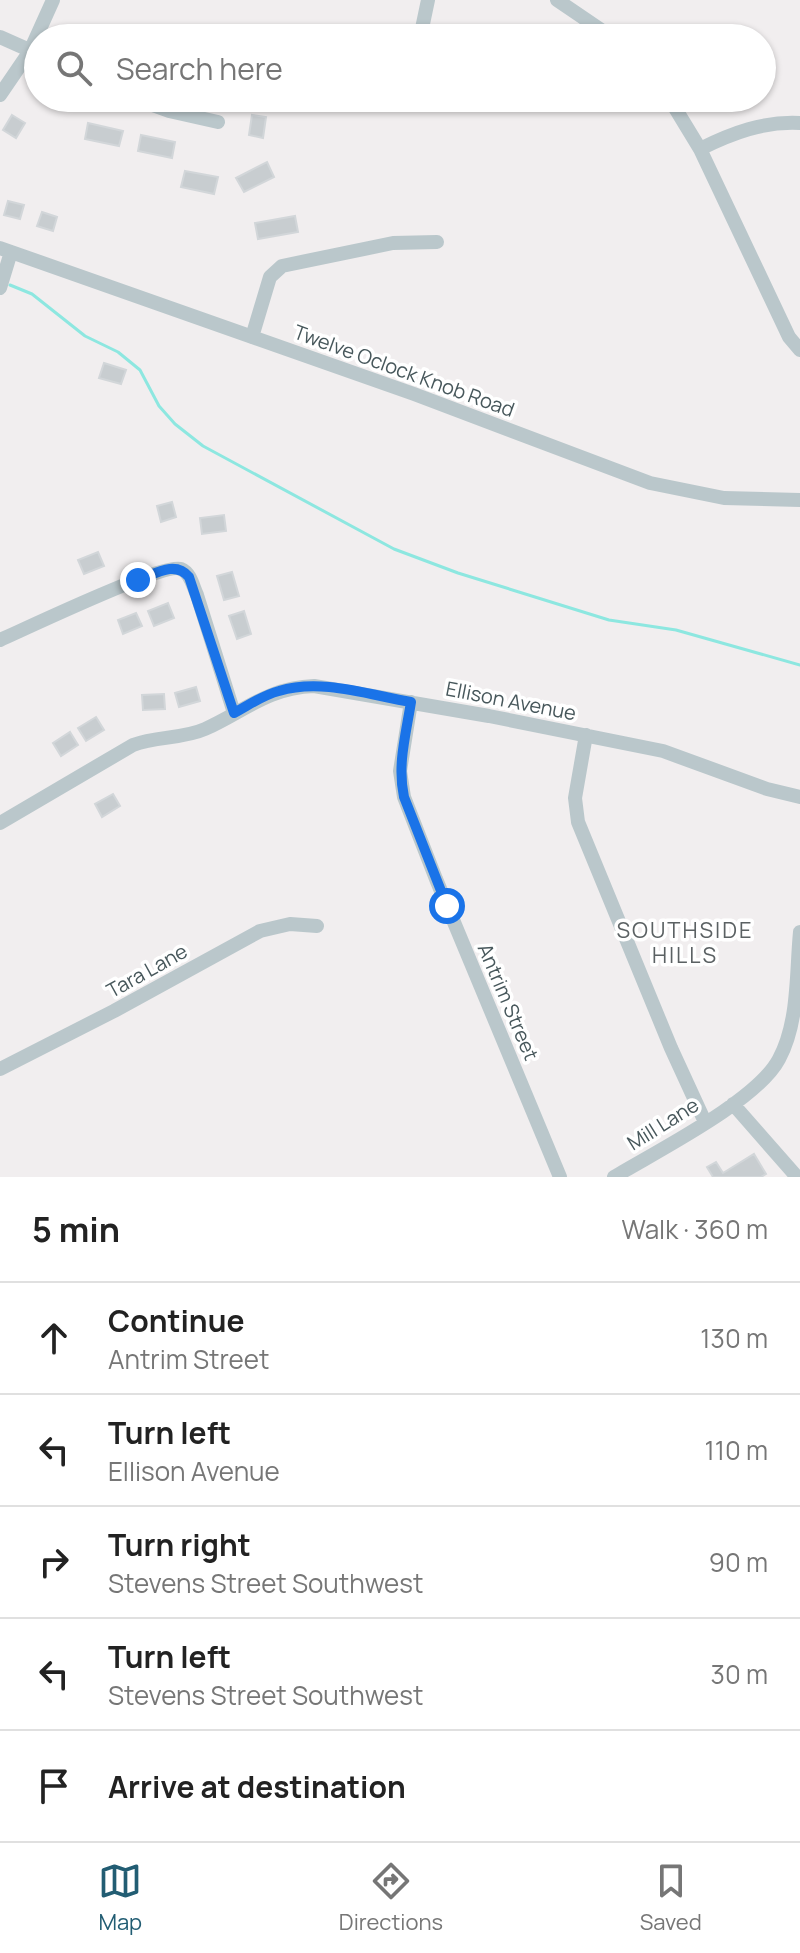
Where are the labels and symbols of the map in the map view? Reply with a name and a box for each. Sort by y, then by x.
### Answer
street label: Twelve Oclock Knob Road [290,318,518,423]
route end [120,562,156,598]
street label: Ellison Avenue [444,675,579,726]
route start [429,888,465,924]
district label: SOUTHSIDE HILLS [616,915,754,970]
street label: Tara Lane [102,937,192,1004]
street label: Antrim Street [472,939,545,1064]
street label: Mill Lane [622,1091,704,1156]

